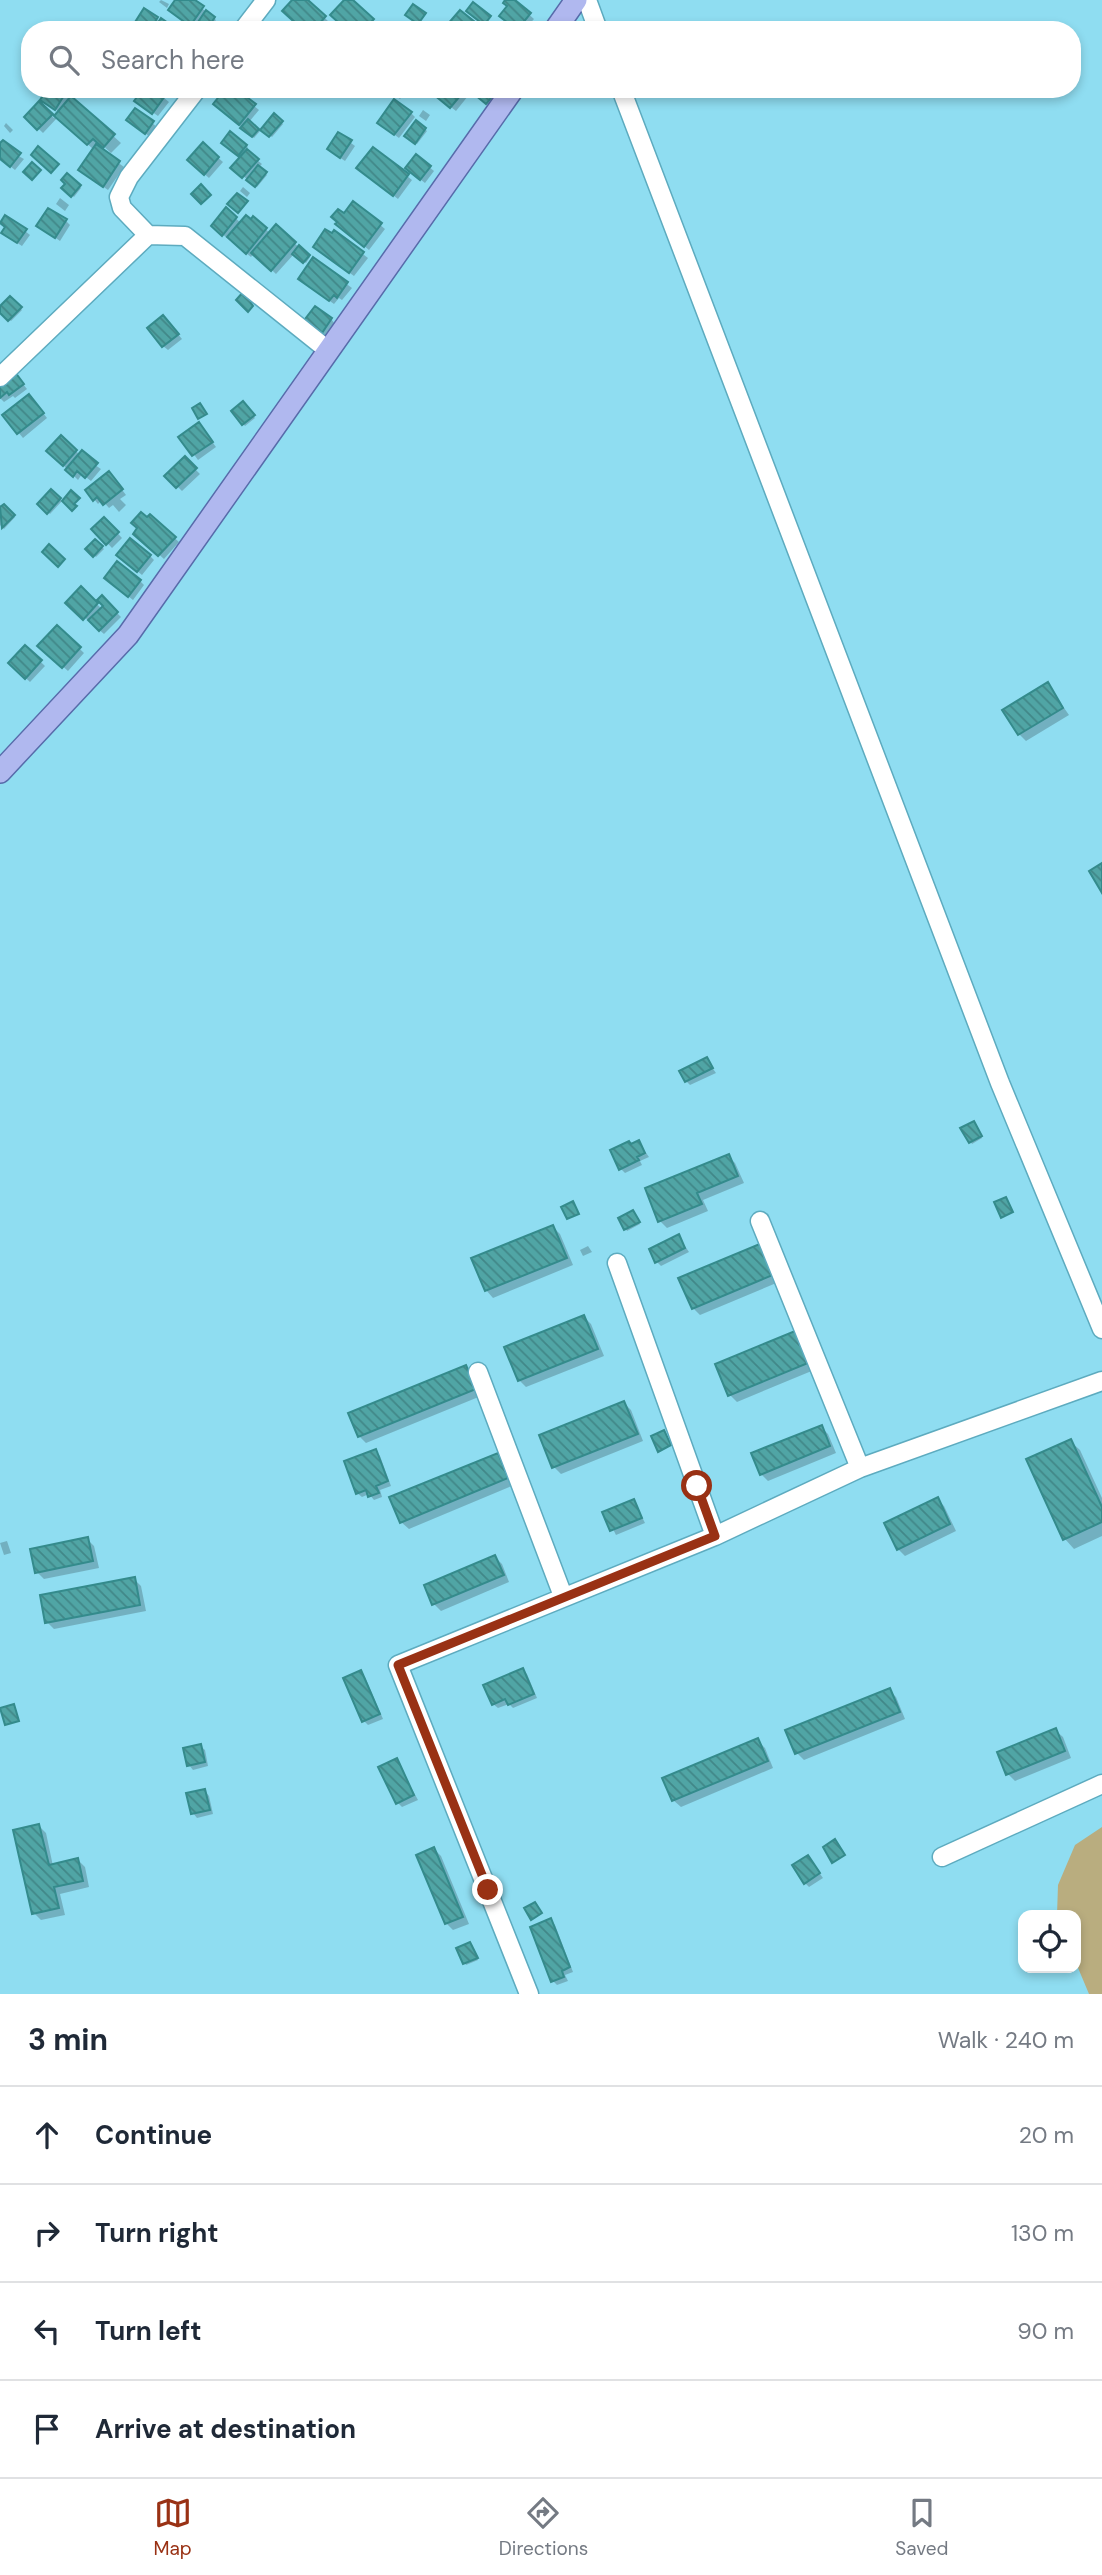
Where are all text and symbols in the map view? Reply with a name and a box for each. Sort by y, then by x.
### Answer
search box [21,21,1081,98]
icon: search [45,41,83,79]
text: Search here [101,43,244,77]
route start [681,1470,712,1501]
route end [472,1874,503,1905]
map controls [1018,1910,1081,1973]
button: locate [1018,1910,1081,1973]
text: 3 min [28,2020,108,2059]
text: Walk · 240 m [938,2025,1074,2055]
icon: ahead [28,2116,66,2154]
text: Continue [95,2118,212,2152]
text: 20 m [1019,2120,1074,2150]
icon: right [28,2214,66,2252]
text: Turn right [95,2216,219,2250]
text: 130 m [1011,2218,1074,2248]
icon: left [28,2312,66,2350]
text: Turn left [95,2314,202,2348]
text: 90 m [1017,2316,1074,2346]
icon: arrive [28,2410,66,2448]
text: Arrive at destination [95,2412,356,2446]
tab: Map [154,2494,192,2561]
tab: Directions [499,2494,588,2561]
tab: Saved [895,2494,948,2561]

